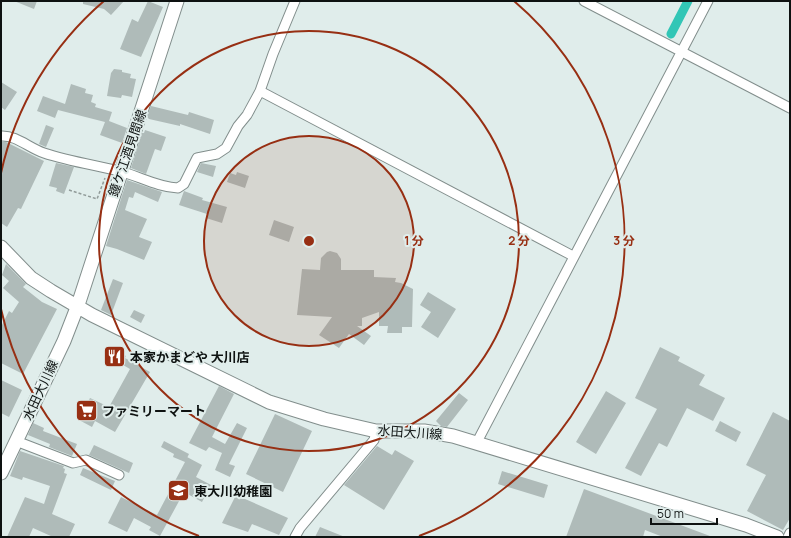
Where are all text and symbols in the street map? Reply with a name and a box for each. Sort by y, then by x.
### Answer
street label: 鐘ケ江酒見間線 [104,107,150,199]
text: 1 分 [404,232,424,249]
text: 2 分 [508,232,530,249]
text: 3 分 [613,232,635,249]
centre of rings [302,234,316,248]
restaurant icon: 本家かまどや 大川店 [102,344,128,370]
place label: 本家かまどや 大川店 [130,348,250,366]
street label: 水田大川線 [18,357,62,423]
supermarket icon: ファミリーマート [74,398,100,424]
place label: ファミリーマート [102,402,206,420]
street label: 水田大川線 [377,421,443,443]
school or university icon: 東大川幼稚園 [165,478,191,504]
place label: 東大川幼稚園 [194,482,272,500]
scale bar [651,500,717,526]
text: 50 m [657,505,684,522]

